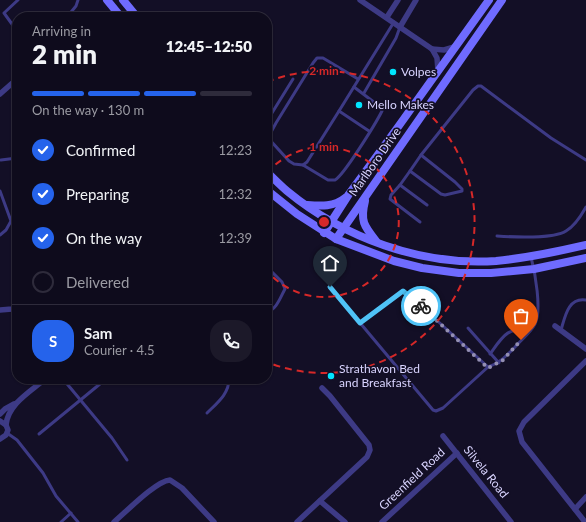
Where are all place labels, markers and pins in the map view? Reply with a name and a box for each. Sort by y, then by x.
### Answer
place label: Volpes [401,64,436,79]
marker: Volpes [388,67,398,77]
place label: Mello Makes [367,97,434,112]
marker: Mello Makes [354,100,364,110]
centre of rings [317,215,331,229]
pin [313,246,347,287]
pin [504,299,538,340]
place label: Strathavon Bed and Breakfast [339,361,420,390]
marker: Strathavon Bed and Breakfast [326,371,336,381]

